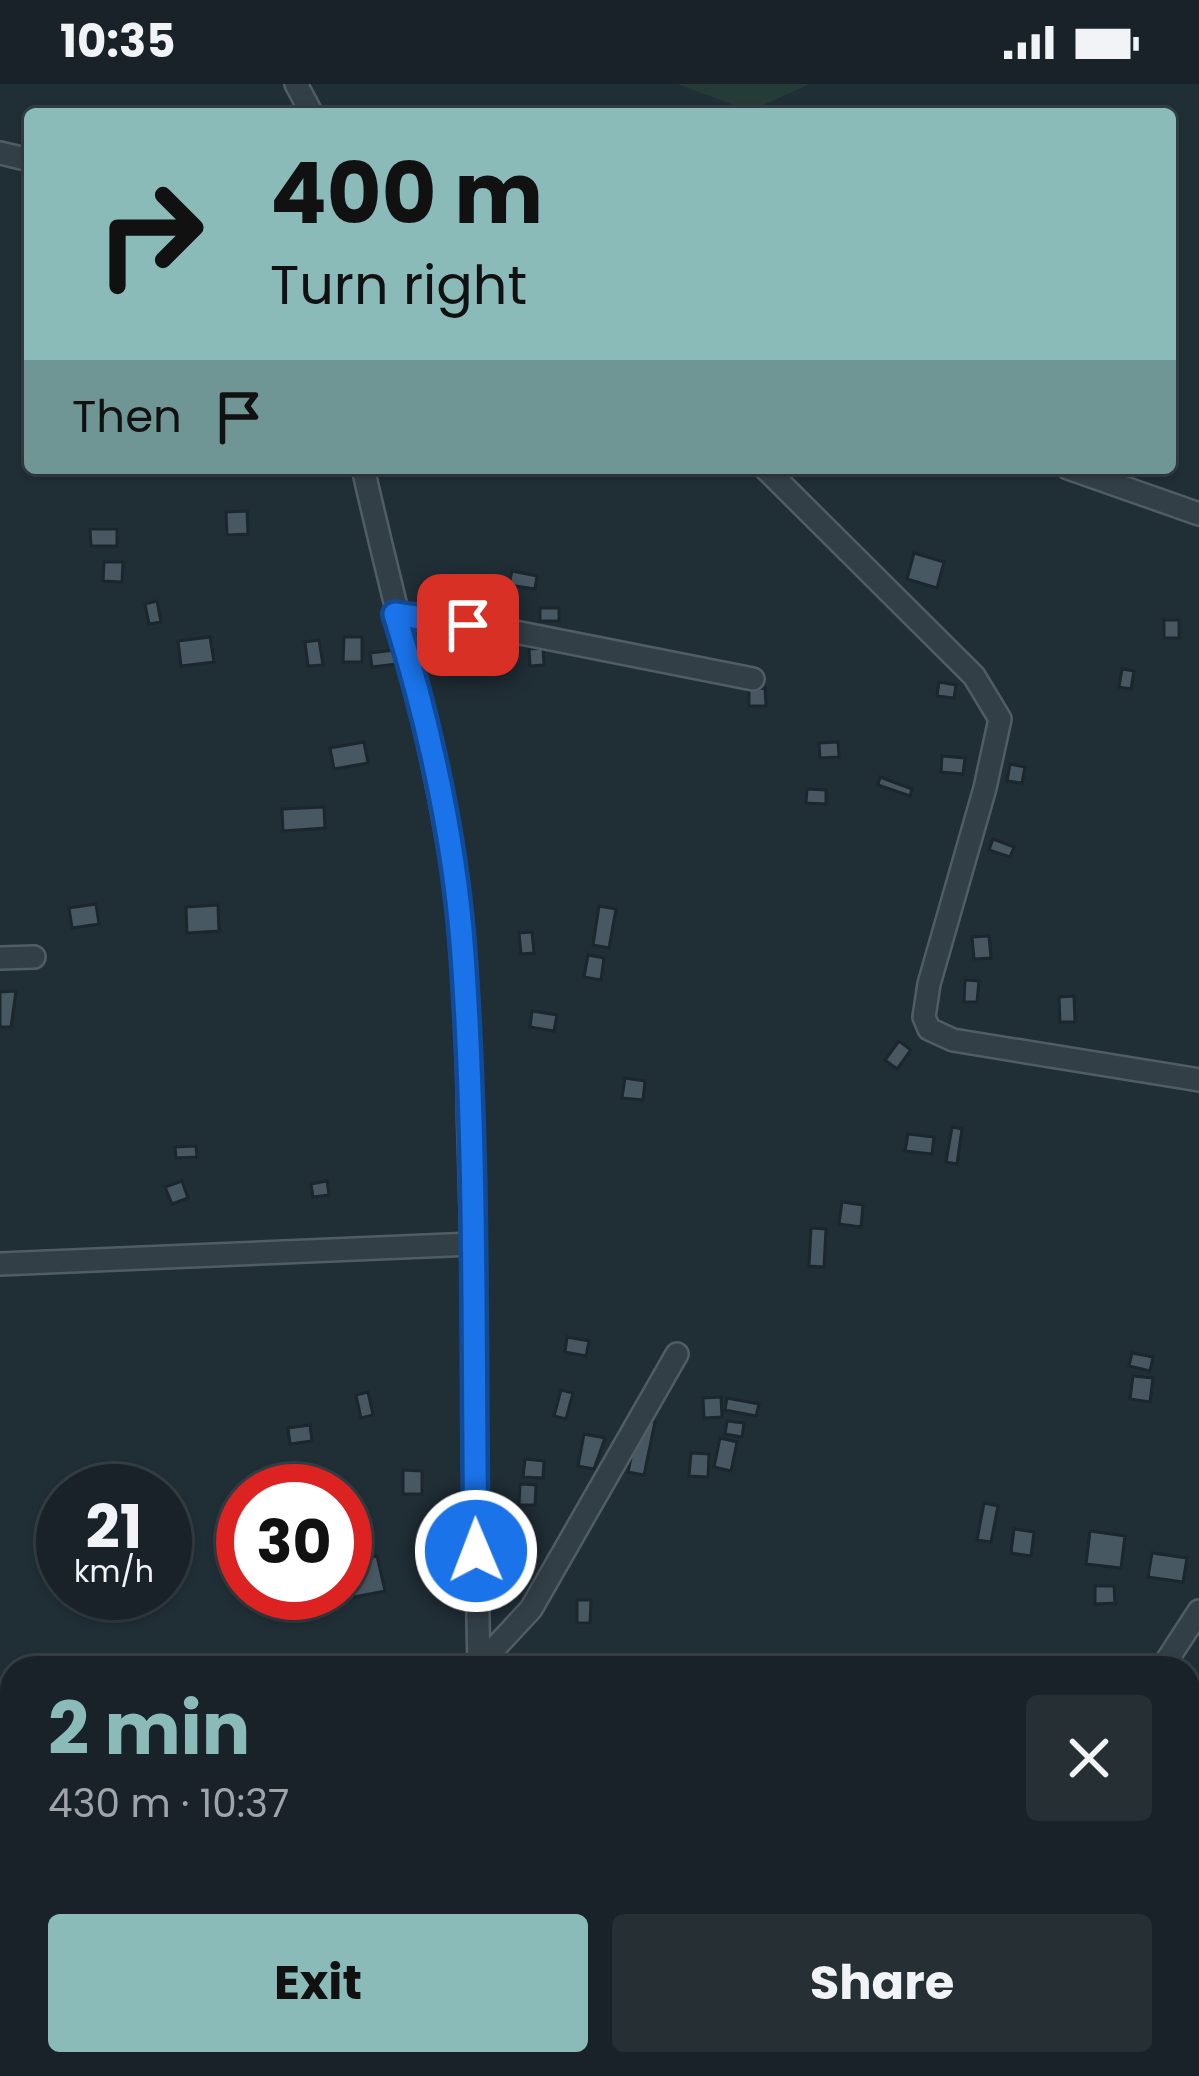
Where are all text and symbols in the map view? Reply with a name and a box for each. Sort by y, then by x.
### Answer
text: 10:35 [60,10,176,73]
text: 400 m [270,135,543,252]
icon: right [72,156,228,312]
text: Turn right [270,247,527,323]
icon: arrive [206,384,272,450]
text: Then [72,385,182,448]
pin [417,574,519,676]
icon: arrive [435,592,501,658]
speed limit sign: 30 [216,1464,372,1620]
text: 21 [86,1485,142,1569]
position arrow [413,1488,539,1614]
text: km/h [74,1550,154,1593]
text: 2 min [48,1678,250,1779]
button: close [1026,1695,1152,1821]
text: 430 m · 10:37 [48,1776,289,1831]
button: Exit [48,1914,588,2052]
button: Share [612,1914,1152,2052]

